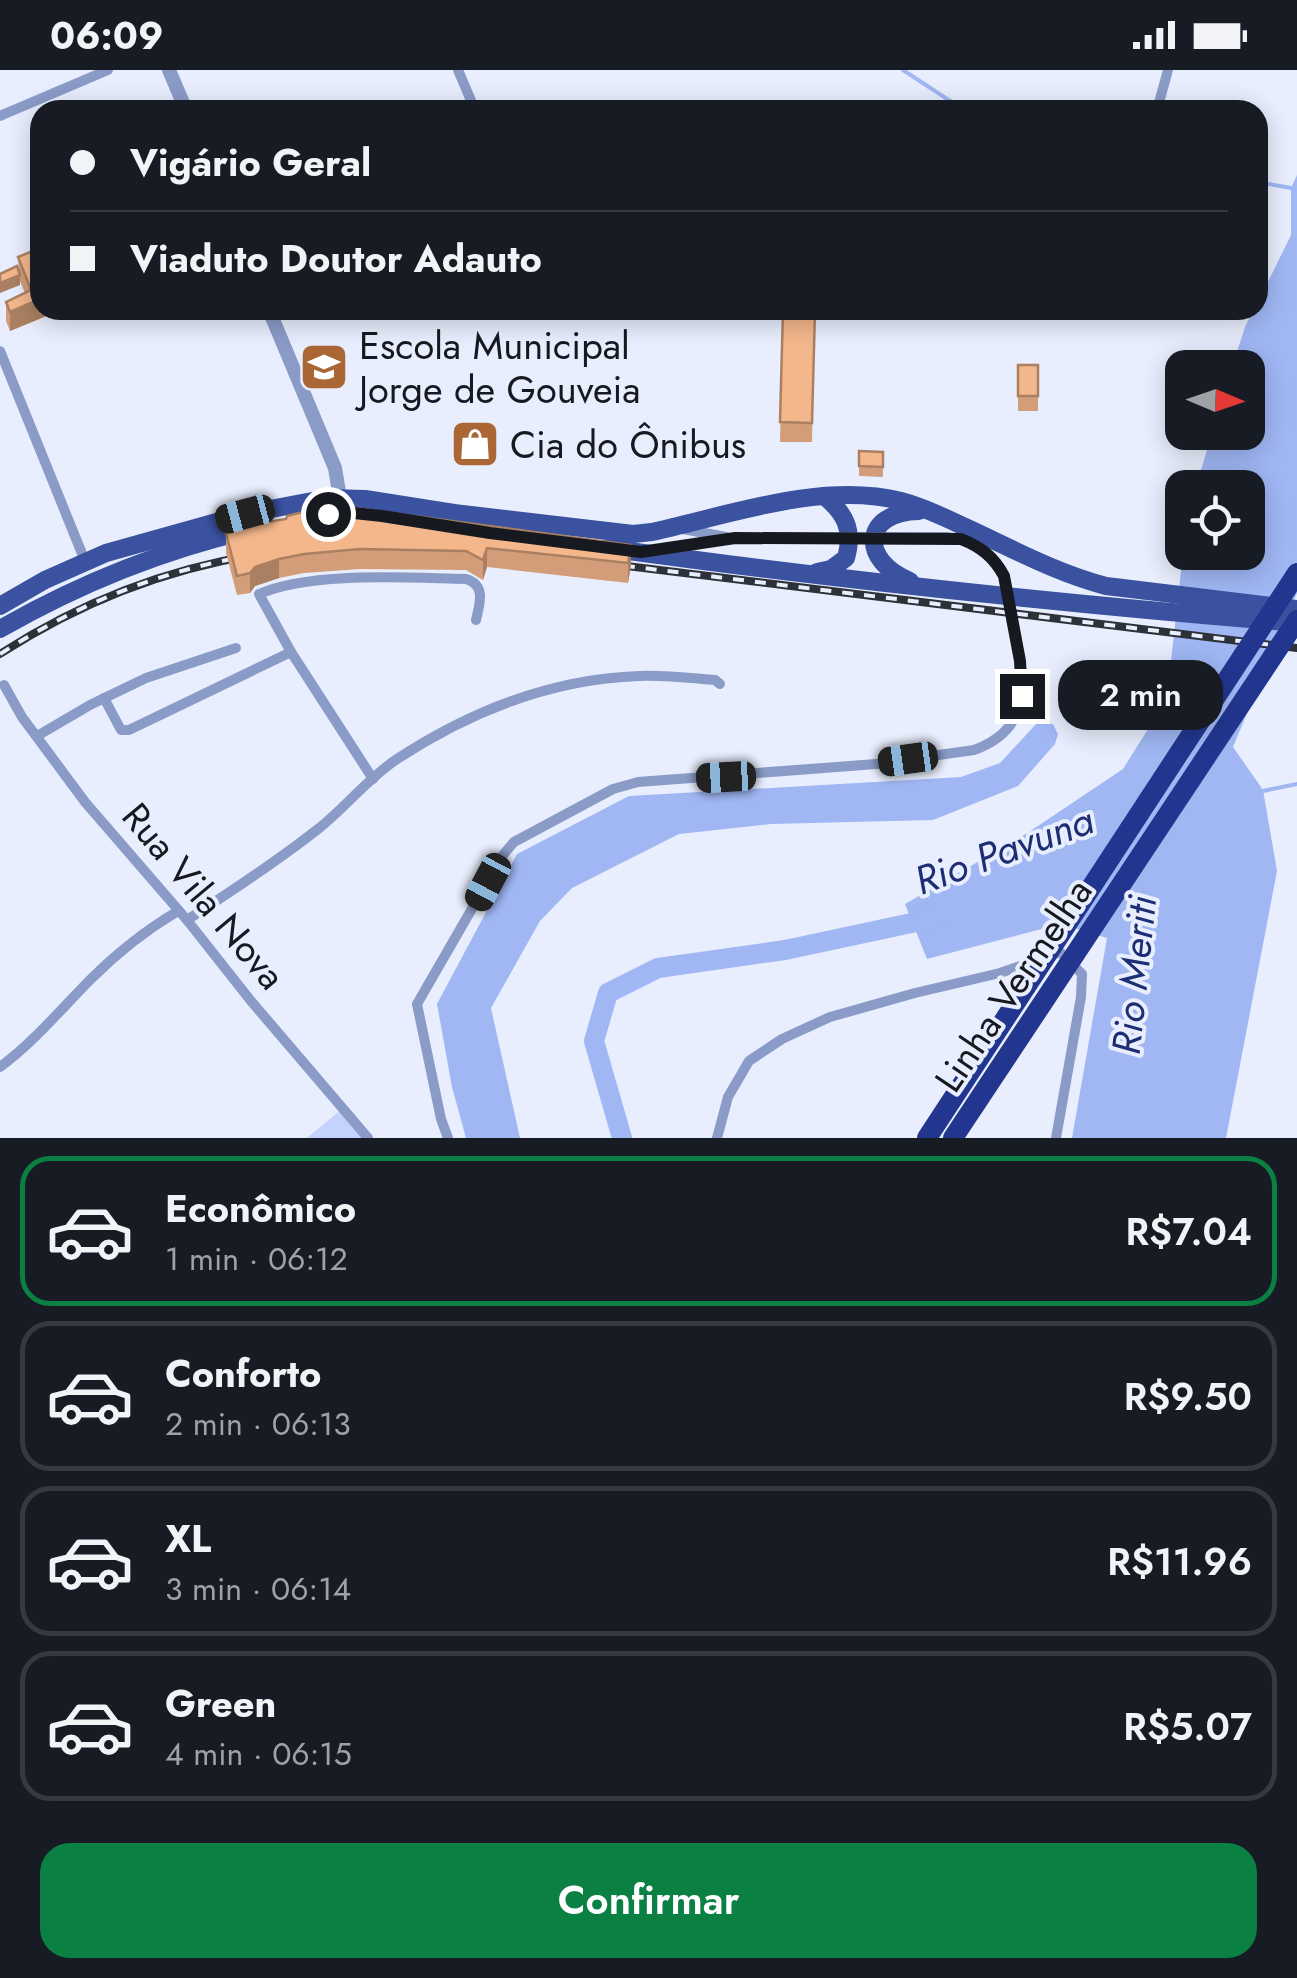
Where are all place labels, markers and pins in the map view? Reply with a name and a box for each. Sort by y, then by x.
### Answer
place label: Escola Municipal Jorge de Gouveia [354,318,641,417]
school or university icon: Escola Municipal Jorge de Gouveia [298,341,350,393]
place label: Cia do Ônibus [510,417,746,472]
shop icon: Cia do Ônibus [449,418,501,470]

